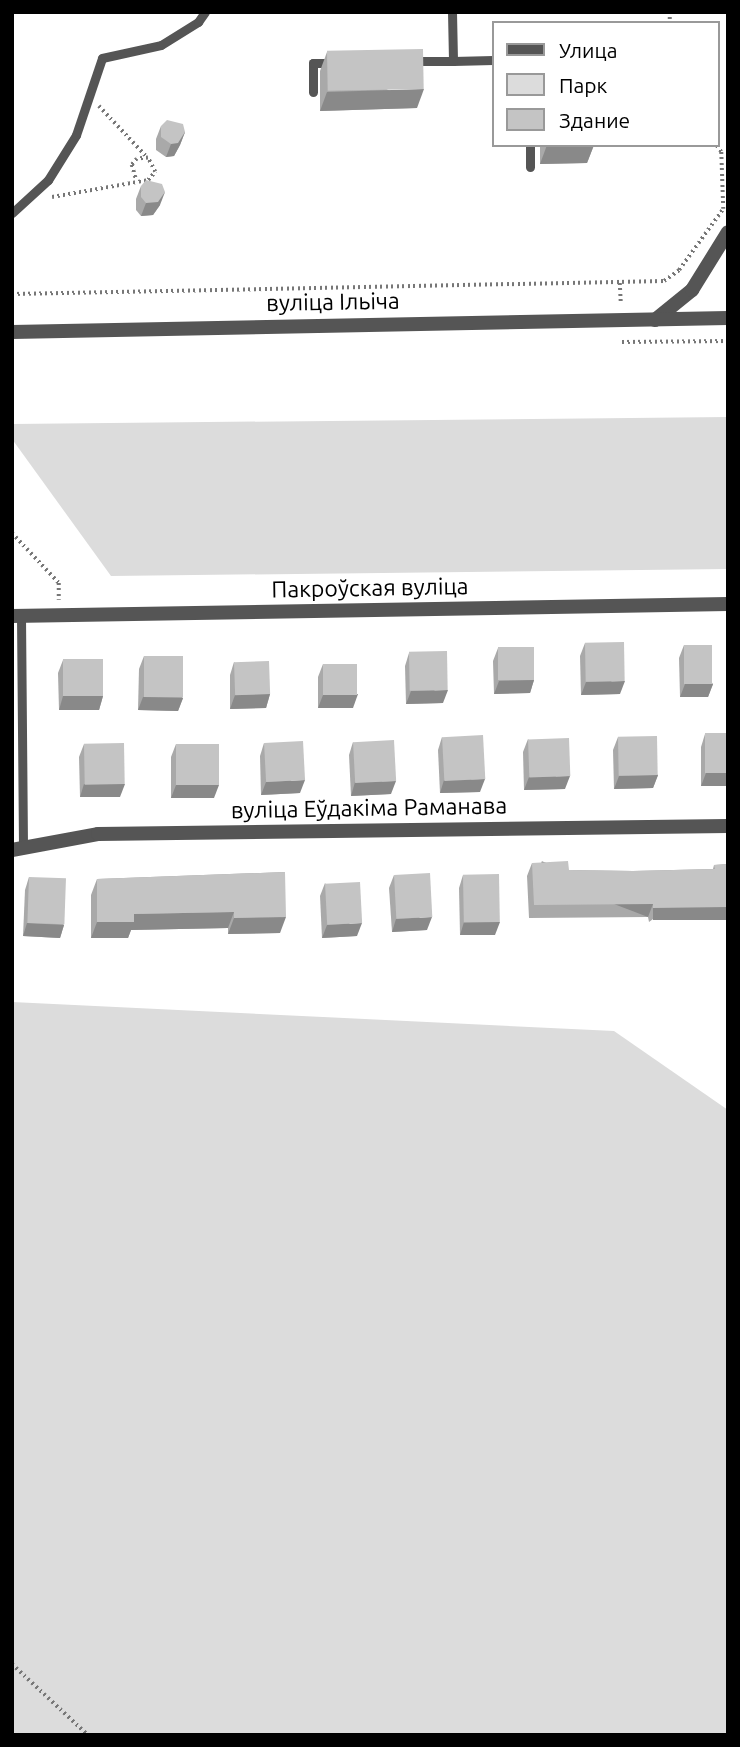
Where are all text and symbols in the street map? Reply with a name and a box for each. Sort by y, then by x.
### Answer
legend [491,21,719,147]
text: Улица [559,38,617,62]
text: Парк [559,73,607,97]
text: Здание [559,108,630,132]
street label: вуліца Ільіча [266,287,400,317]
street label: Пакроўская вуліца [271,572,469,604]
street label: вуліца Еўдакіма Раманава [231,792,507,824]

